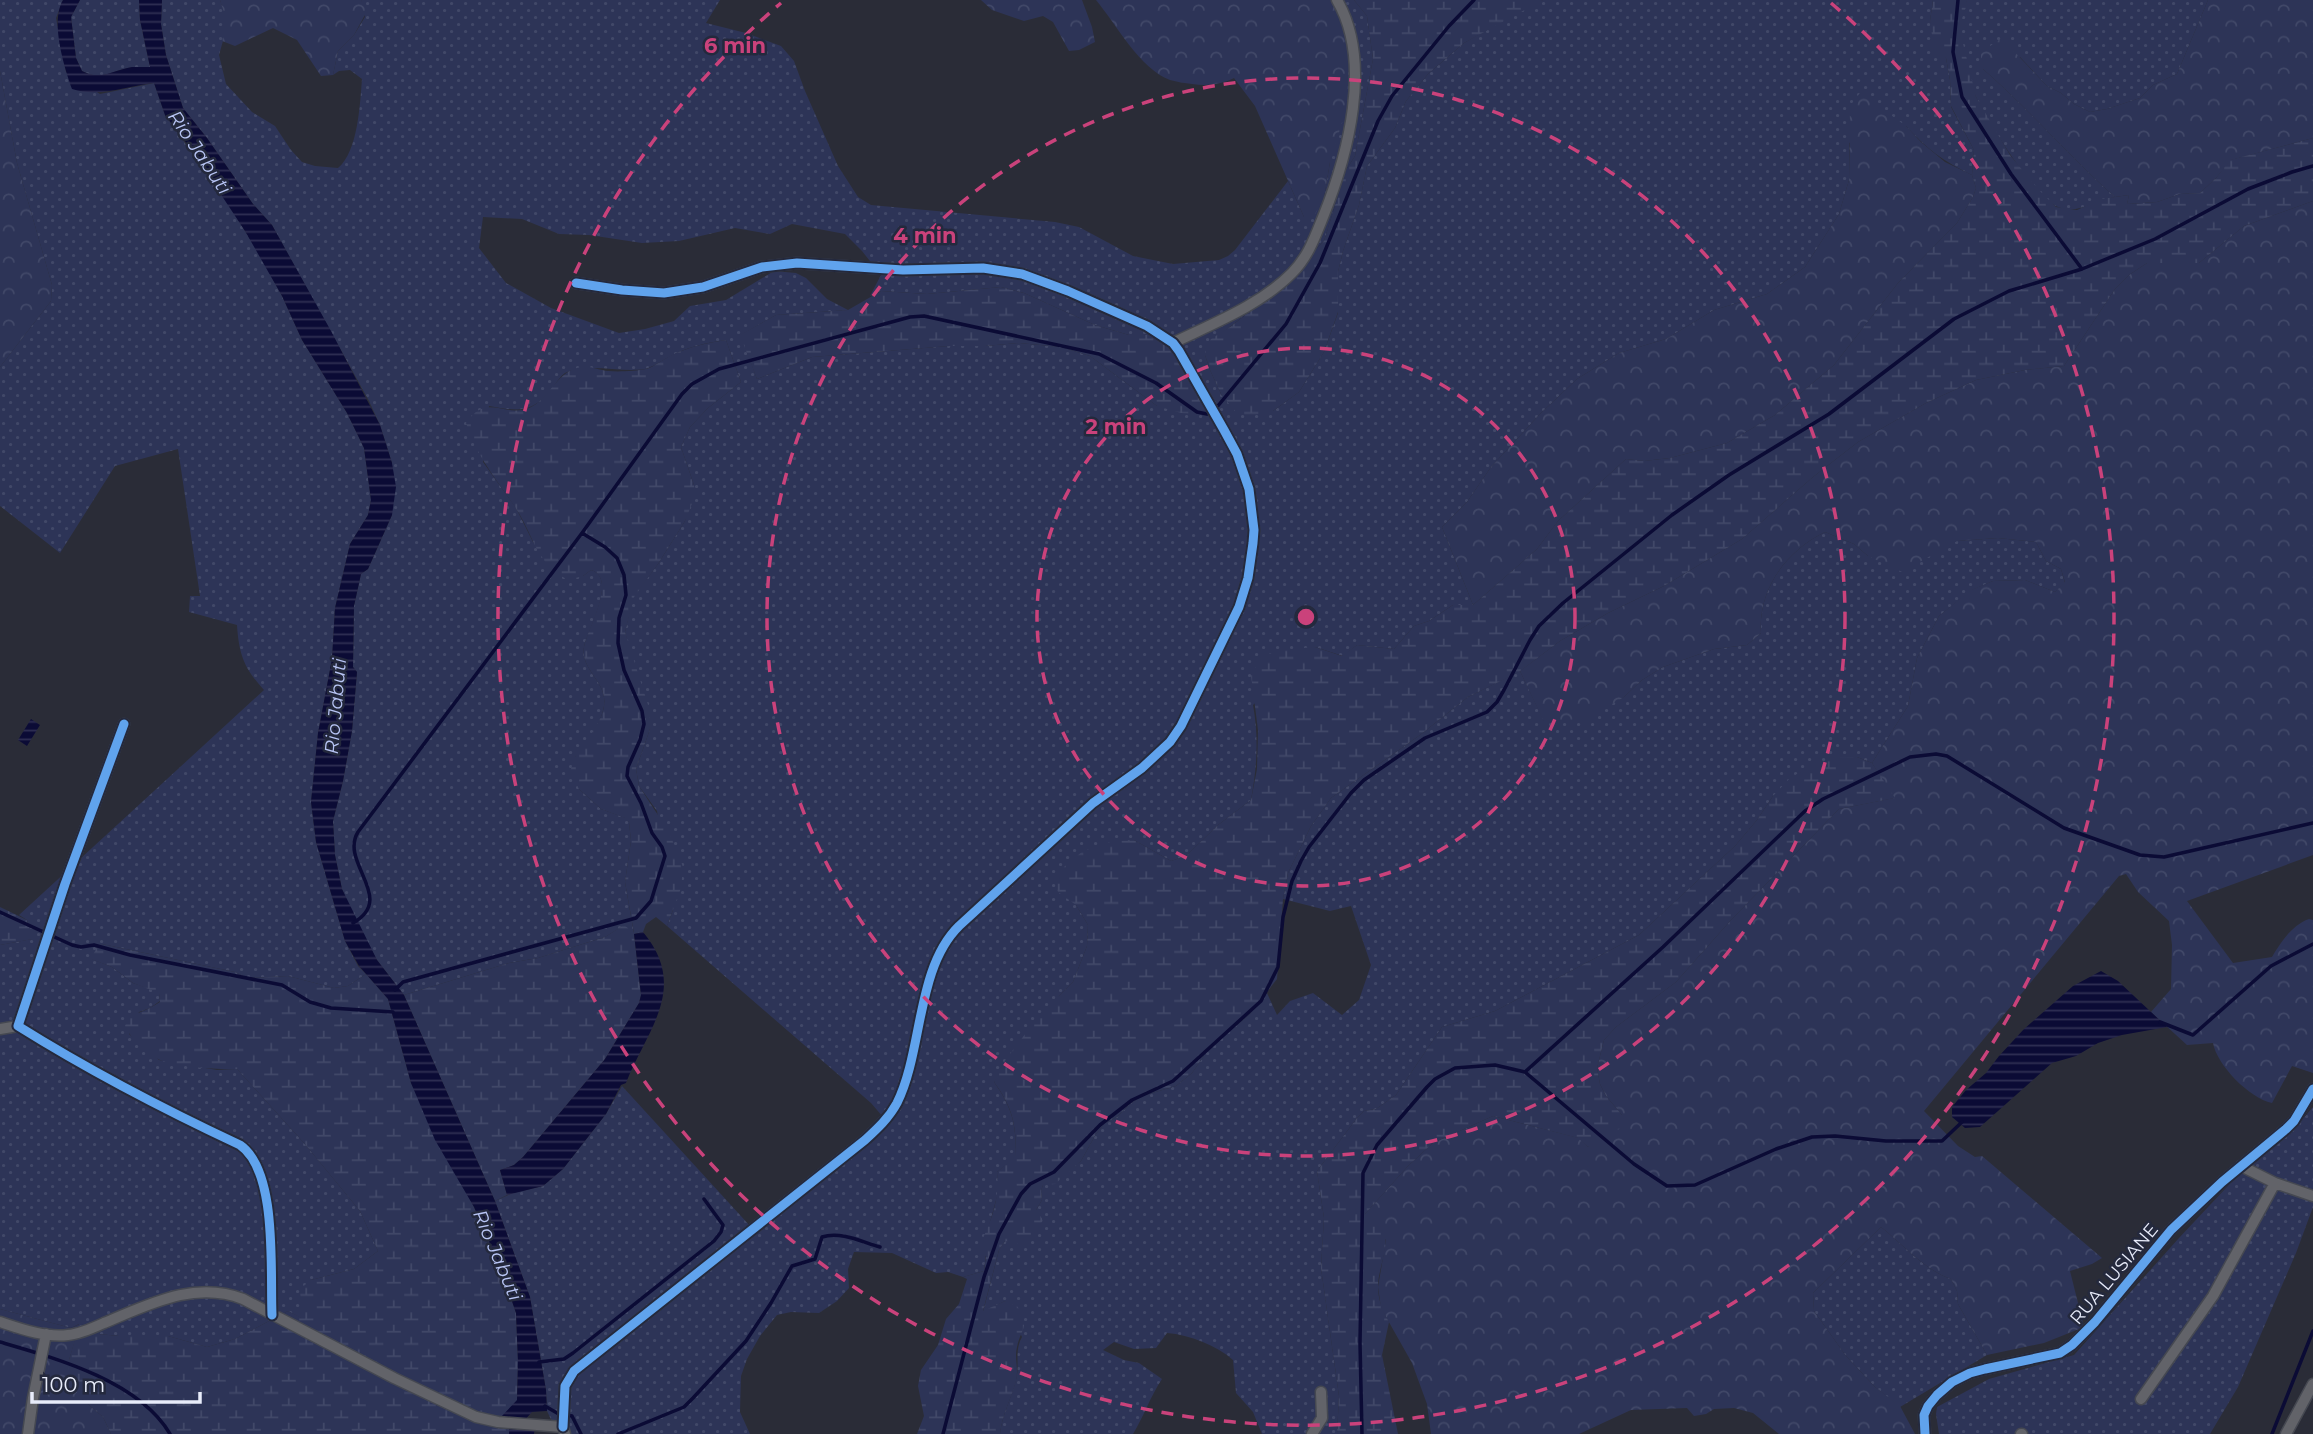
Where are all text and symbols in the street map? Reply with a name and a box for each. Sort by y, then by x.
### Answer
text: 6 min [704,33,766,58]
water label: Rio Jabuti [163,106,237,199]
text: 4 min [893,223,957,248]
text: 2 min [1085,414,1147,439]
centre of rings [1294,605,1318,629]
water label: Rio Jabuti [320,656,351,755]
water label: Rio Jabuti [468,1206,527,1305]
street label: RUA LUSIANE [2065,1219,2163,1329]
scale bar [32,1360,200,1404]
text: 100 m [42,1372,105,1397]

